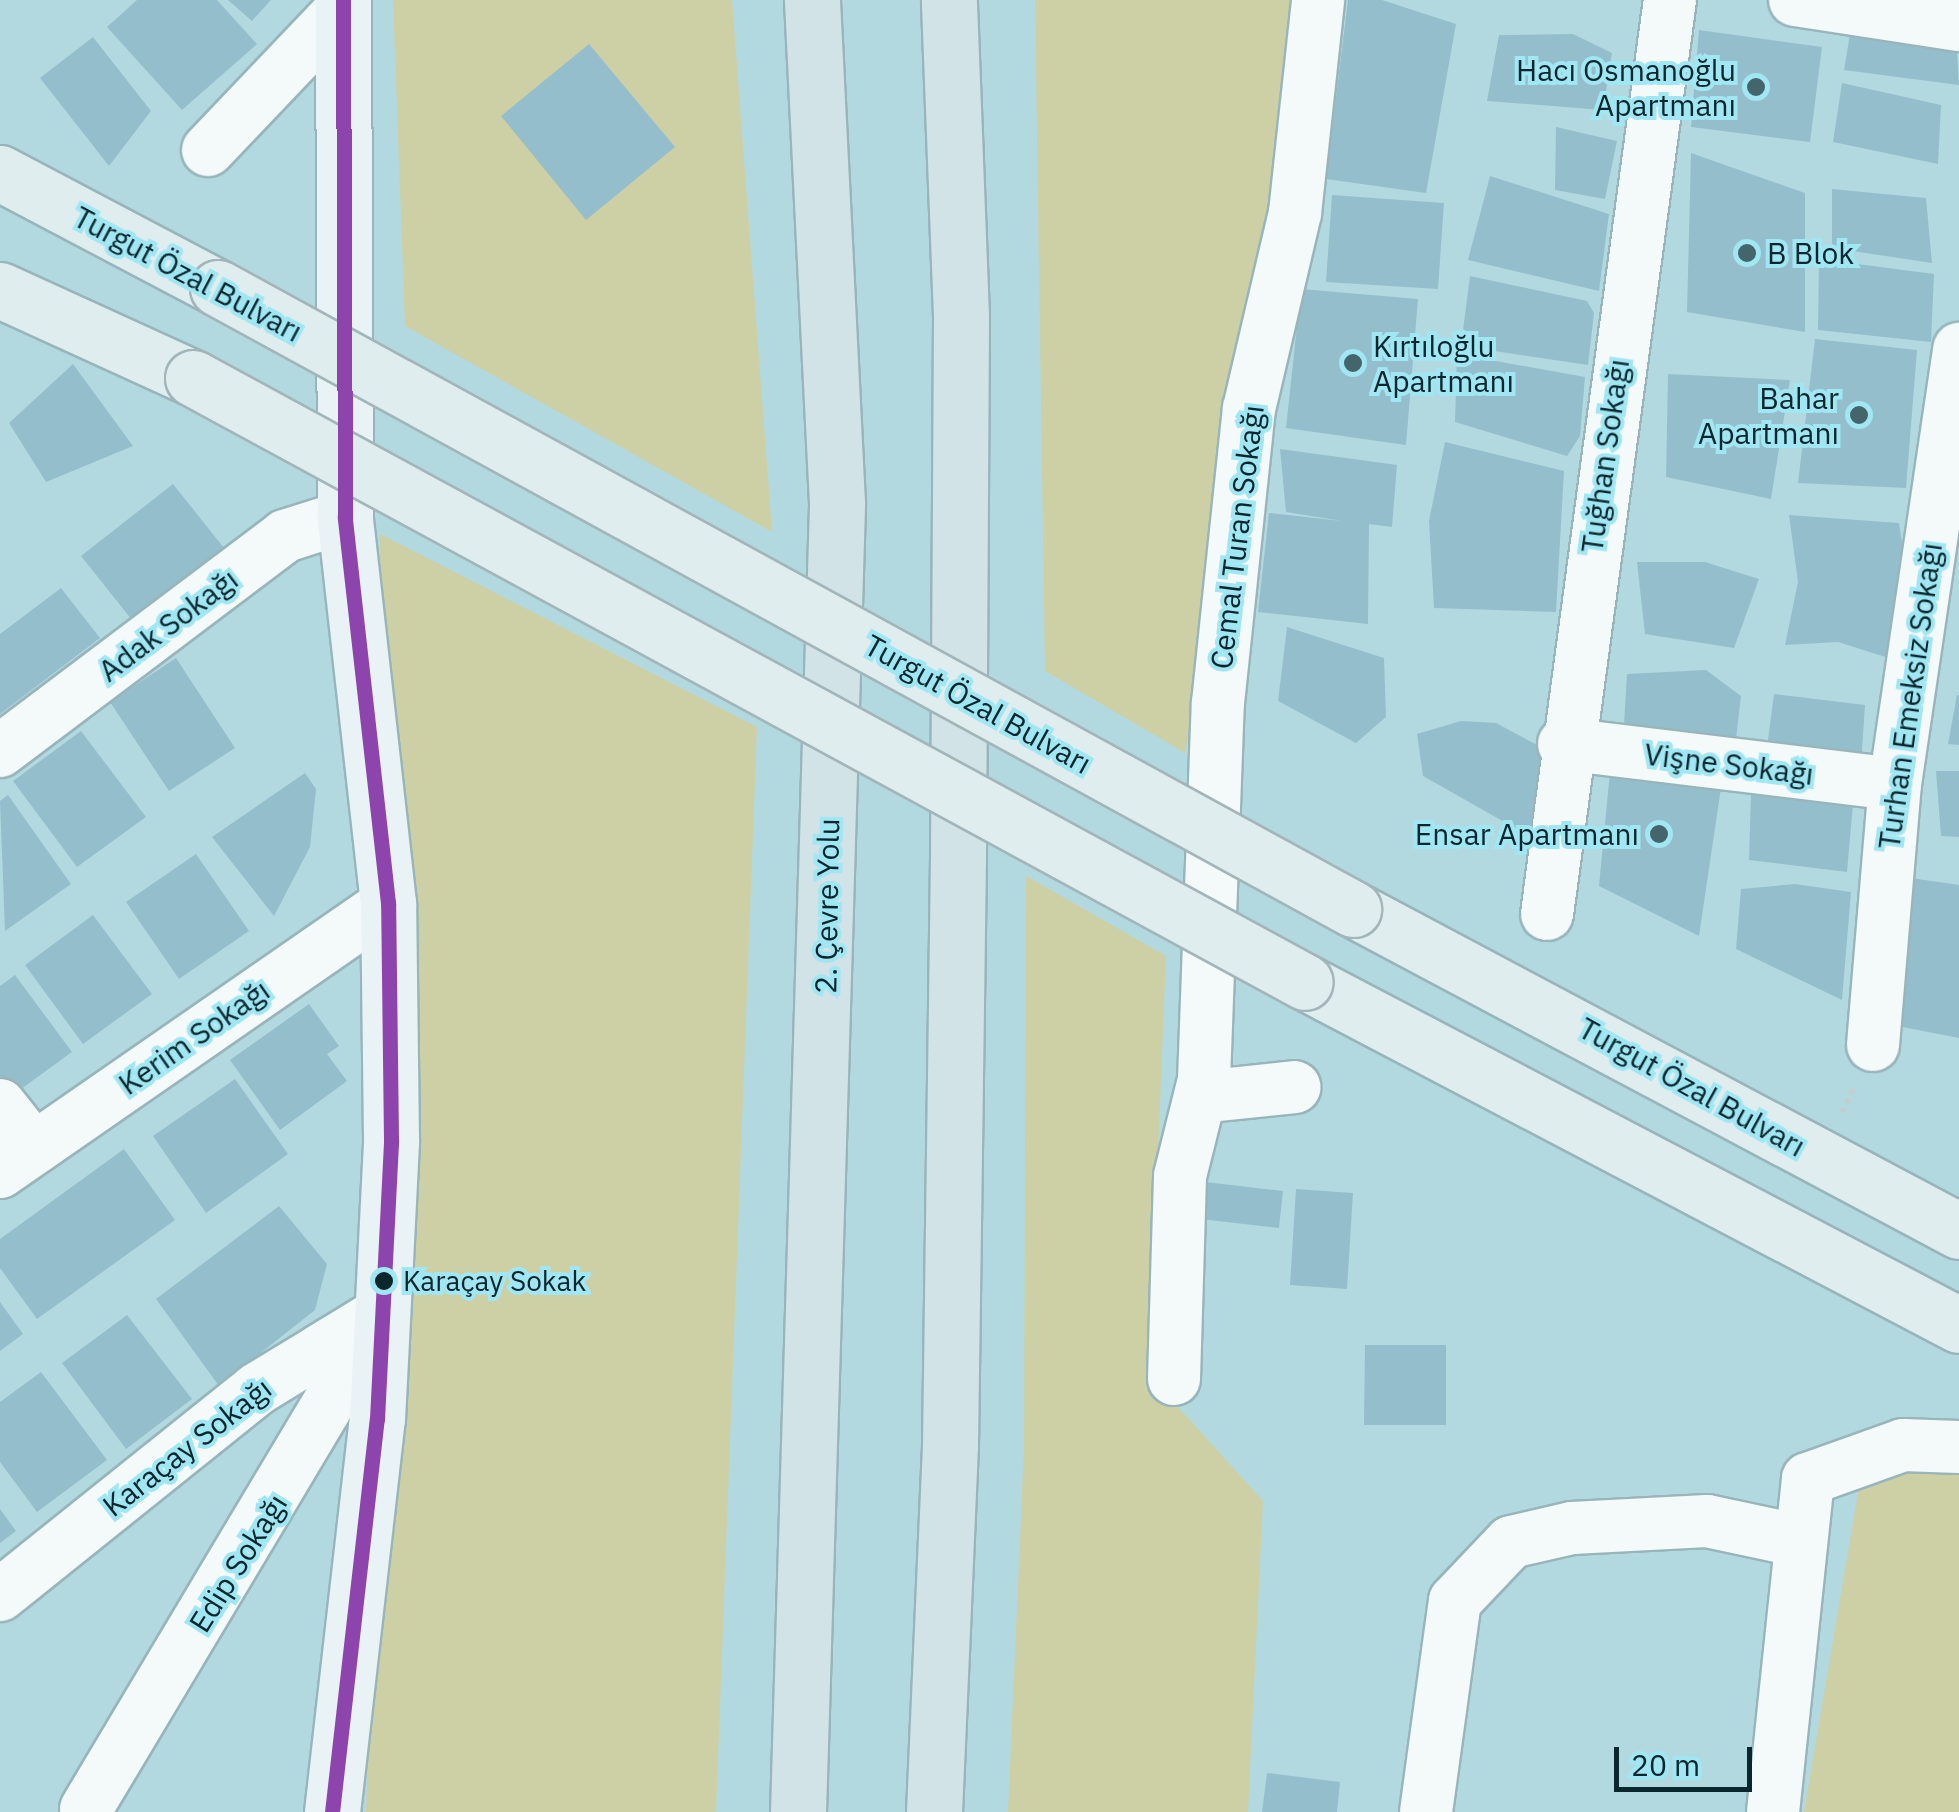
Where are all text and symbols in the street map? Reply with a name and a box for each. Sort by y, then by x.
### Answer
place label: Hacı Osmanoğlu Apartmanı [1516,52,1736,122]
marker: Hacı Osmanoğlu Apartmanı [1745,76,1767,98]
street label: Turgut Özal Bulvarı [68,199,308,349]
place label: B Blok [1767,235,1854,271]
marker: B Blok [1736,242,1758,264]
place label: Kırtıloğlu Apartmanı [1373,328,1514,398]
marker: Kırtıloğlu Apartmanı [1342,352,1364,374]
street label: Tuğhan Sokağı [1574,357,1636,555]
place label: Bahar Apartmanı [1698,380,1839,450]
street label: Cemal Turan Sokağı [1203,403,1271,671]
marker: Bahar Apartmanı [1848,404,1870,426]
street label: Turhan Emeksiz Sokağı [1871,540,1949,852]
street label: Adak Sokağı [91,561,245,689]
street label: Turgut Özal Bulvarı [858,627,1098,781]
street label: Vişne Sokağı [1642,736,1816,792]
place label: Ensar Apartmanı [1415,816,1639,852]
street label: 2. Çevre Yolu [807,818,847,994]
marker: Ensar Apartmanı [1648,823,1670,845]
street label: Kerim Sokağı [112,972,276,1102]
street label: Turgut Özal Bulvarı [1572,1010,1812,1164]
place label: Karaçay Sokak [403,1264,586,1298]
marker: Karaçay Sokak [374,1271,394,1291]
street label: Karaçay Sokağı [96,1370,278,1524]
street label: Edip Sokağı [181,1487,295,1639]
scale bar [1619,1727,1756,1789]
text: 20 m [1631,1745,1700,1784]

